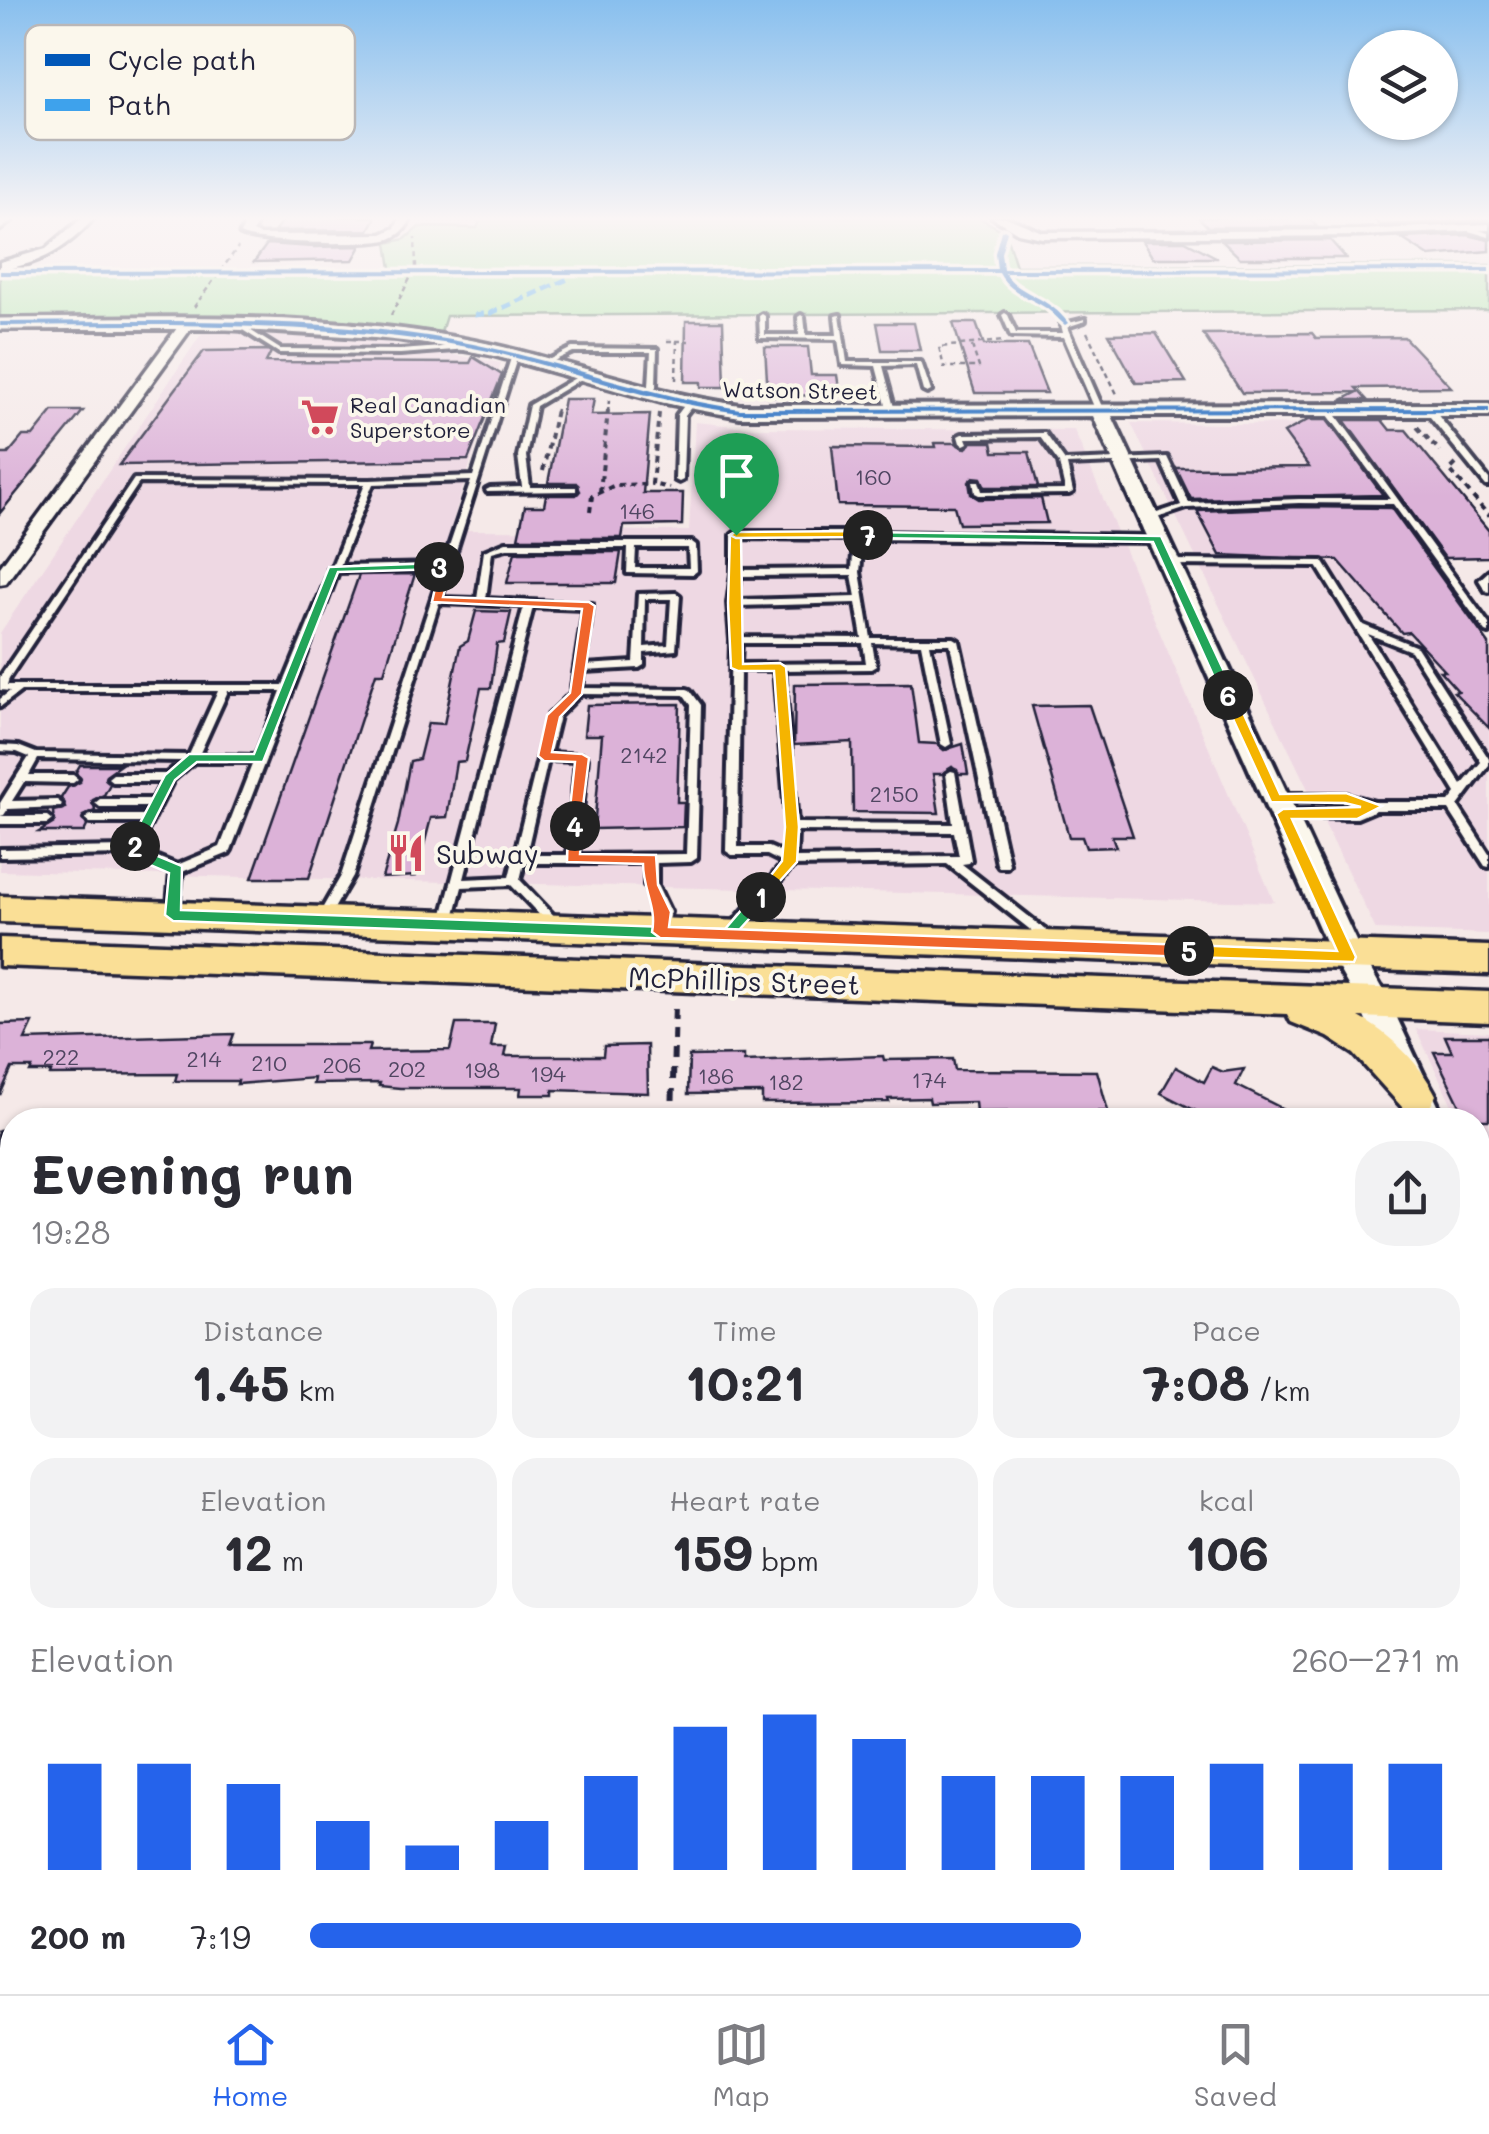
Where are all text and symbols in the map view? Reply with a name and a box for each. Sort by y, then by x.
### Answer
legend [25,25,355,140]
map controls [1348,30,1458,140]
button: layers [1348,30,1458,140]
text: Cycle path [108,41,255,77]
text: Path [108,86,171,122]
street label: Watson Street [722,374,878,406]
place label: Real Canadian Superstore [350,390,506,444]
supermarket icon: Real Canadian Superstore [299,396,341,438]
pin [694,433,779,536]
icon: arrive [709,448,764,503]
house number: 160 [855,462,891,491]
house number: 146 [619,496,655,525]
pin: 7 [843,510,893,560]
text: 7 [860,517,876,553]
pin: 3 [414,542,464,592]
text: 3 [431,549,447,585]
pin: 6 [1203,670,1253,720]
text: 6 [1220,677,1236,713]
house number: 2142 [620,740,668,769]
house number: 2150 [870,779,918,808]
pin: 4 [550,801,600,851]
text: 4 [566,808,584,844]
pin: 2 [110,821,160,871]
text: 2 [127,828,143,864]
restaurant icon: Subway [385,832,427,874]
place label: Subway [436,835,539,871]
pin: 1 [736,872,786,922]
text: 1 [755,879,767,915]
pin: 5 [1164,926,1214,976]
text: 5 [1181,933,1197,969]
street label: McPhillips Street [628,958,860,1002]
house number: 222 [43,1042,79,1071]
house number: 214 [186,1044,222,1073]
house number: 210 [251,1048,287,1077]
house number: 206 [322,1050,362,1079]
house number: 202 [388,1054,426,1083]
house number: 198 [464,1055,500,1084]
house number: 194 [530,1059,566,1088]
house number: 186 [698,1061,734,1090]
house number: 174 [912,1065,947,1094]
house number: 182 [768,1067,804,1096]
text: Evening run [30,1136,354,1208]
button: share [1355,1141,1460,1246]
text: 19:28 [30,1210,110,1252]
text: Distance [203,1312,324,1348]
text: Time [713,1312,777,1348]
text: Pace [1192,1312,1261,1348]
text: 1.45 [191,1348,289,1414]
text: 10:21 [685,1348,805,1414]
text: 7:08 [1143,1348,1250,1414]
text: km [289,1372,336,1408]
text: /km [1250,1372,1311,1408]
text: Elevation [200,1482,326,1518]
text: Heart rate [669,1482,821,1518]
text: kcal [1199,1482,1255,1518]
text: 12 [223,1518,273,1584]
text: 159 [671,1518,753,1584]
text: 106 [1184,1518,1269,1584]
text: m [273,1542,304,1578]
text: bpm [753,1542,819,1578]
text: Elevation [30,1638,174,1680]
text: 260–271 m [1291,1638,1460,1680]
text: 200 m [30,1915,126,1957]
text: 7:19 [190,1915,251,1957]
tab: Home [212,2017,288,2113]
tab: Map [713,2017,770,2113]
tab: Saved [1194,2017,1277,2113]

